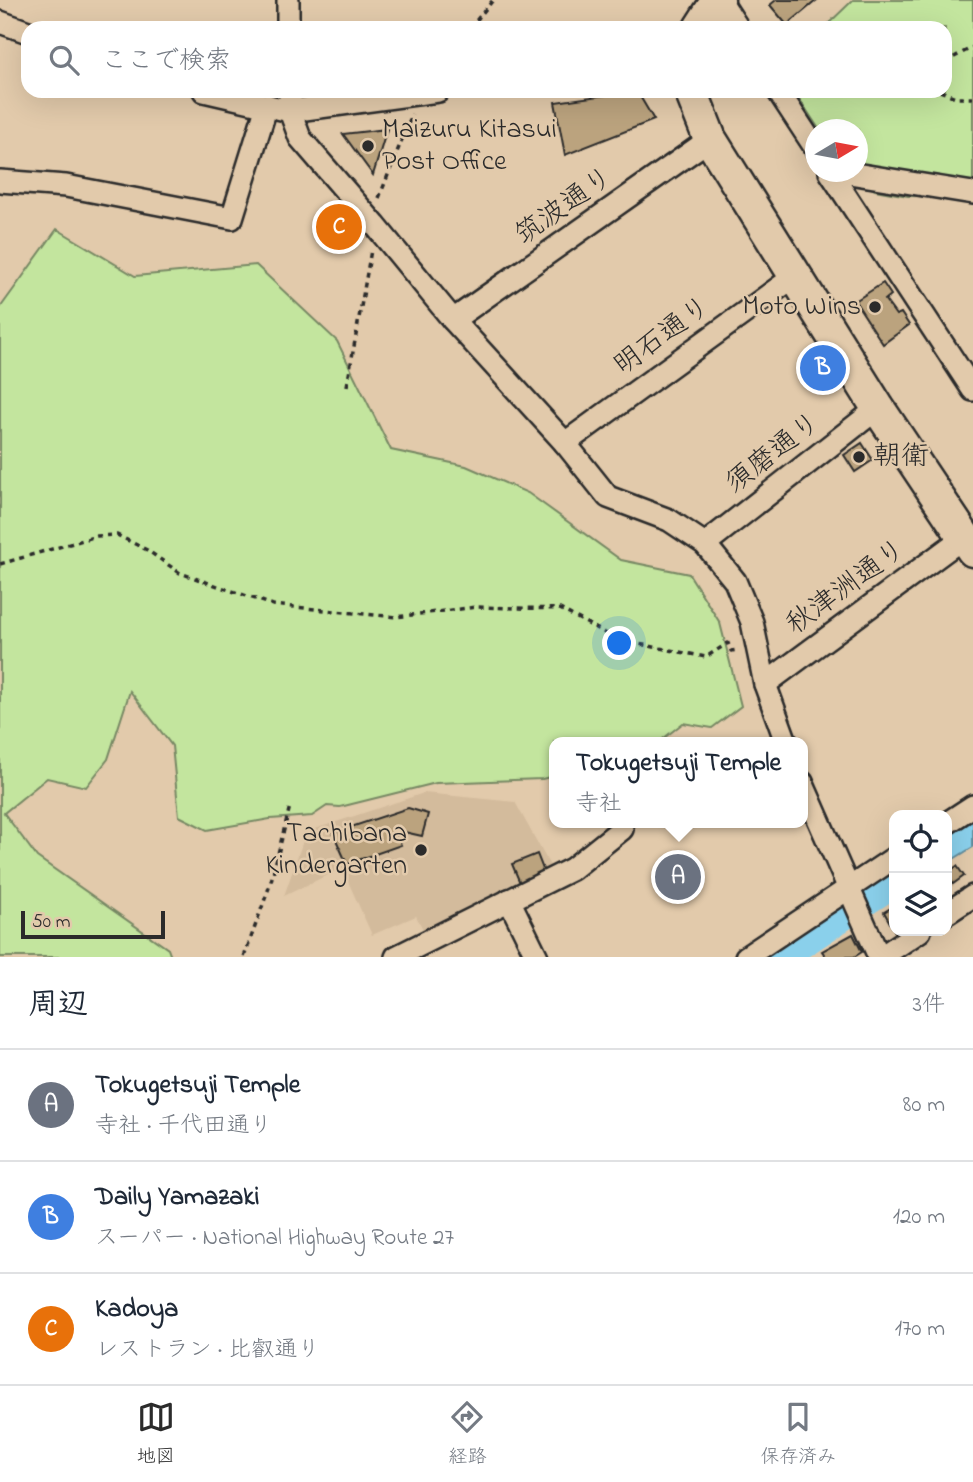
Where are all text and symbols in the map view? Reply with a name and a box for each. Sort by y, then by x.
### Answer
search box [21,21,952,98]
icon: search [45,41,83,79]
text: ここで検索 [101,43,231,81]
place label: Maizuru Kitasui Post Office [382,110,557,183]
north arrow [805,119,868,182]
marker: Maizuru Kitasui Post Office [360,138,376,154]
street label: 筑波通り [507,158,623,256]
pin: C [316,201,362,253]
street label: 明石通り [606,287,720,387]
place label: Moto Wins [742,287,861,328]
marker: Moto Wins [867,299,883,315]
pin: B [800,342,846,394]
street label: 須磨通り [717,403,831,505]
place label: 朝衛 [873,437,929,478]
marker: 朝衛 [851,449,867,465]
street label: 秋津洲通り [778,530,916,646]
your location [602,626,636,660]
popup [549,737,808,828]
text: Tokugetsuji Temple [576,745,781,783]
text: 寺社 [576,788,622,821]
map controls [889,810,952,936]
button: locate [889,810,952,873]
place label: Tachibana Kindergarten [265,814,407,887]
marker: Tachibana Kindergarten [413,842,429,858]
pin: A [655,851,701,903]
button: layers [889,873,952,936]
scale bar [21,908,164,940]
text: 50 m [32,909,71,936]
text: 周辺 [28,984,88,1028]
text: 3件 [913,989,945,1022]
text: Tokugetsuji Temple [95,1067,300,1105]
text: A [44,1089,58,1122]
text: 80 m [903,1089,945,1122]
text: 寺社 · 千代田通り [95,1110,272,1143]
text: Daily Yamazaki [95,1179,259,1217]
text: B [43,1201,59,1234]
text: 120 m [893,1201,945,1234]
text: スーパー · National Highway Route 27 [95,1222,454,1255]
text: Kadoya [95,1291,178,1329]
text: C [45,1313,57,1346]
text: 170 m [895,1313,945,1346]
text: レストラン · 比叡通り [95,1334,320,1367]
tab: 地図 [137,1398,175,1471]
tab: 経路 [448,1398,486,1471]
tab: 保存済み [760,1398,836,1471]

